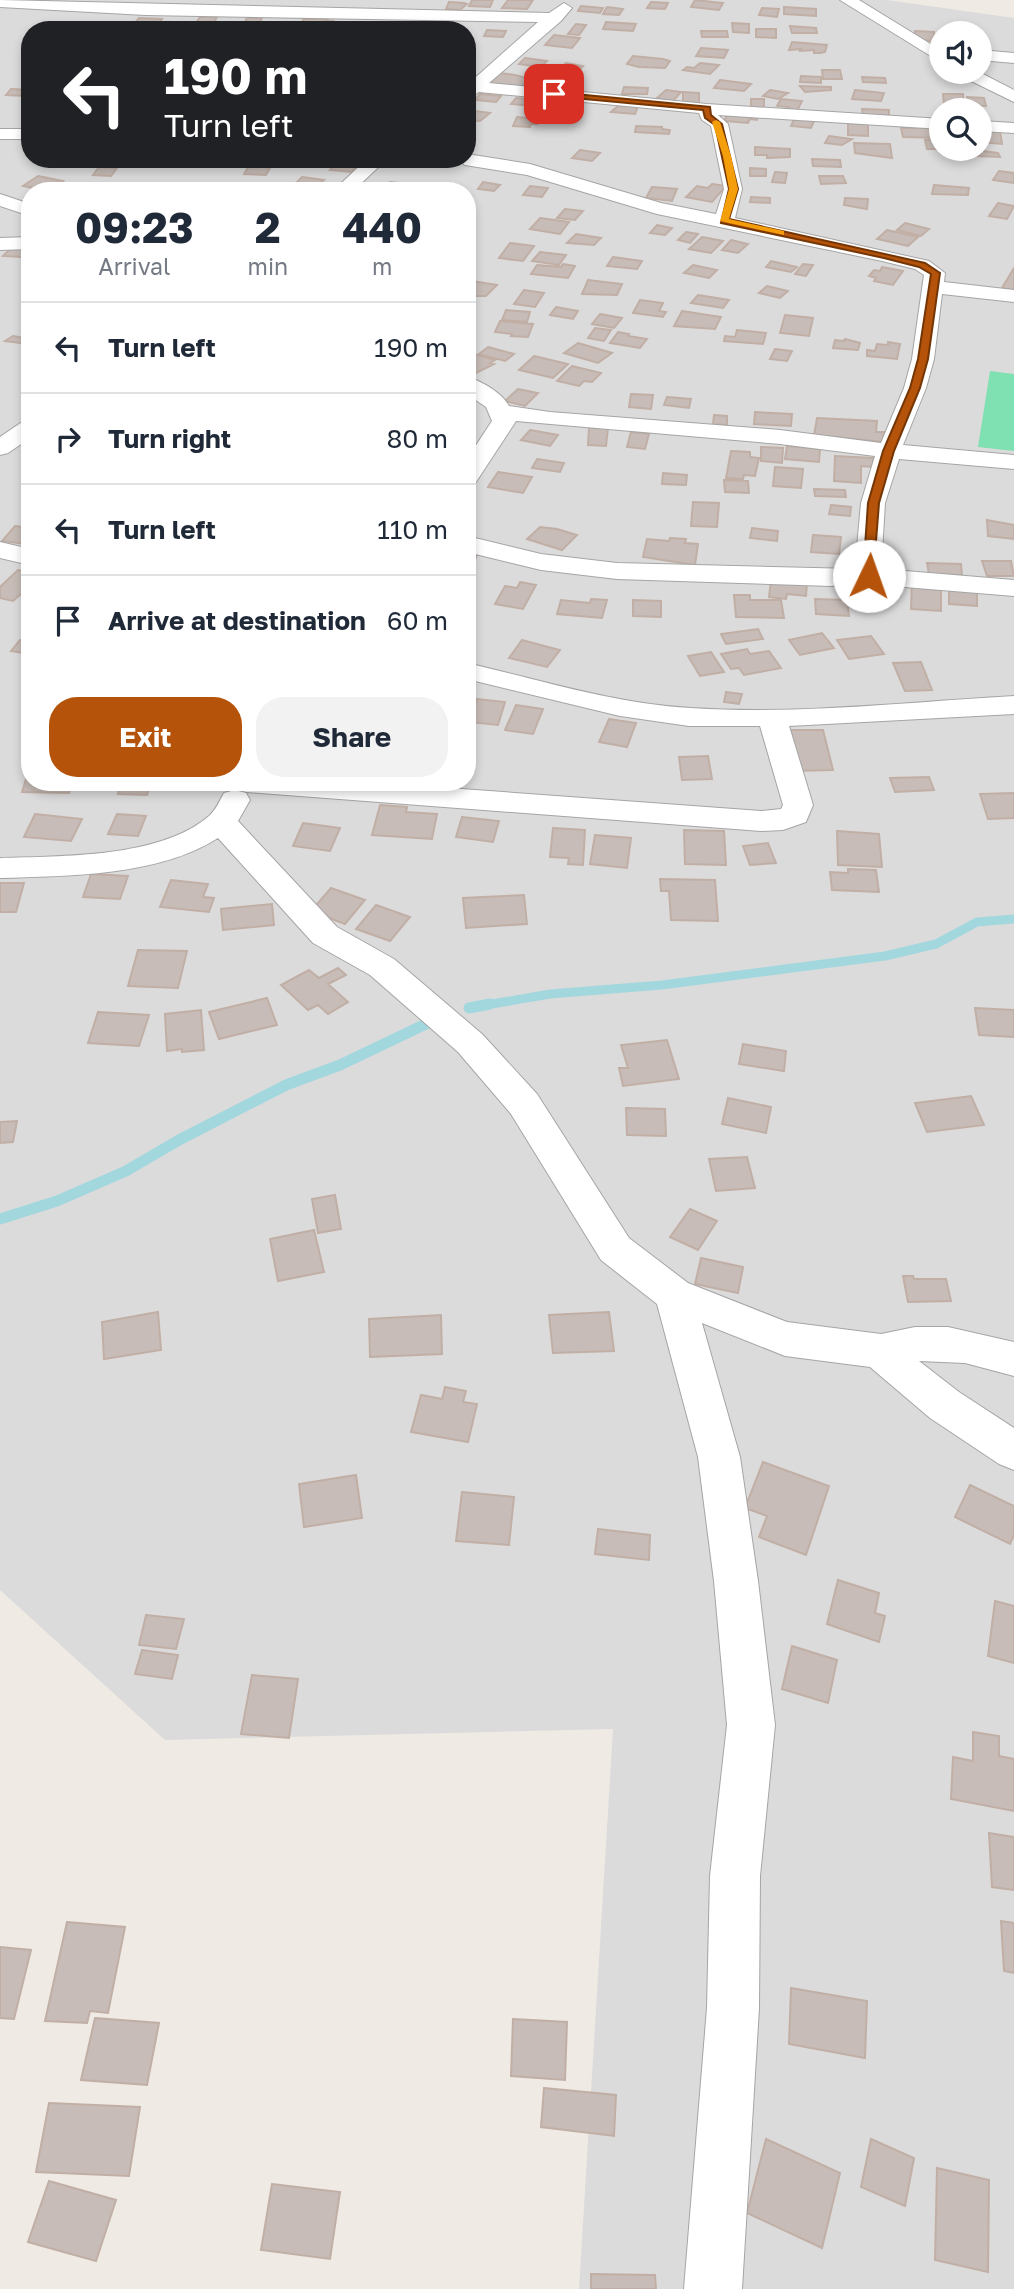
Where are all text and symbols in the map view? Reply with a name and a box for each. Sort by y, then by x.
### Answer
map controls [929,21,992,161]
button: sound [929,21,992,84]
text: 190 m [164,46,307,105]
icon: left [49,49,140,140]
pin [524,64,584,124]
icon: arrive [535,75,573,113]
button: search [929,98,992,161]
text: Turn left [164,106,293,144]
text: 09:23 [75,202,194,252]
text: 2 [255,202,281,252]
text: 440 [342,202,422,252]
text: Arrival [98,252,170,280]
text: min [248,252,288,280]
text: m [372,252,392,280]
icon: left [49,329,87,367]
text: Turn left [108,332,216,363]
text: 190 m [374,332,448,363]
icon: right [49,420,87,458]
text: Turn right [108,423,231,454]
text: 80 m [387,423,448,454]
icon: left [49,511,87,549]
text: Turn left [108,514,216,545]
text: 110 m [377,514,448,545]
position arrow [832,539,906,613]
icon: arrive [49,602,87,640]
text: Arrive at destination [108,605,366,636]
text: 60 m [387,605,448,636]
button: Exit [49,697,242,777]
button: Share [256,697,448,777]

